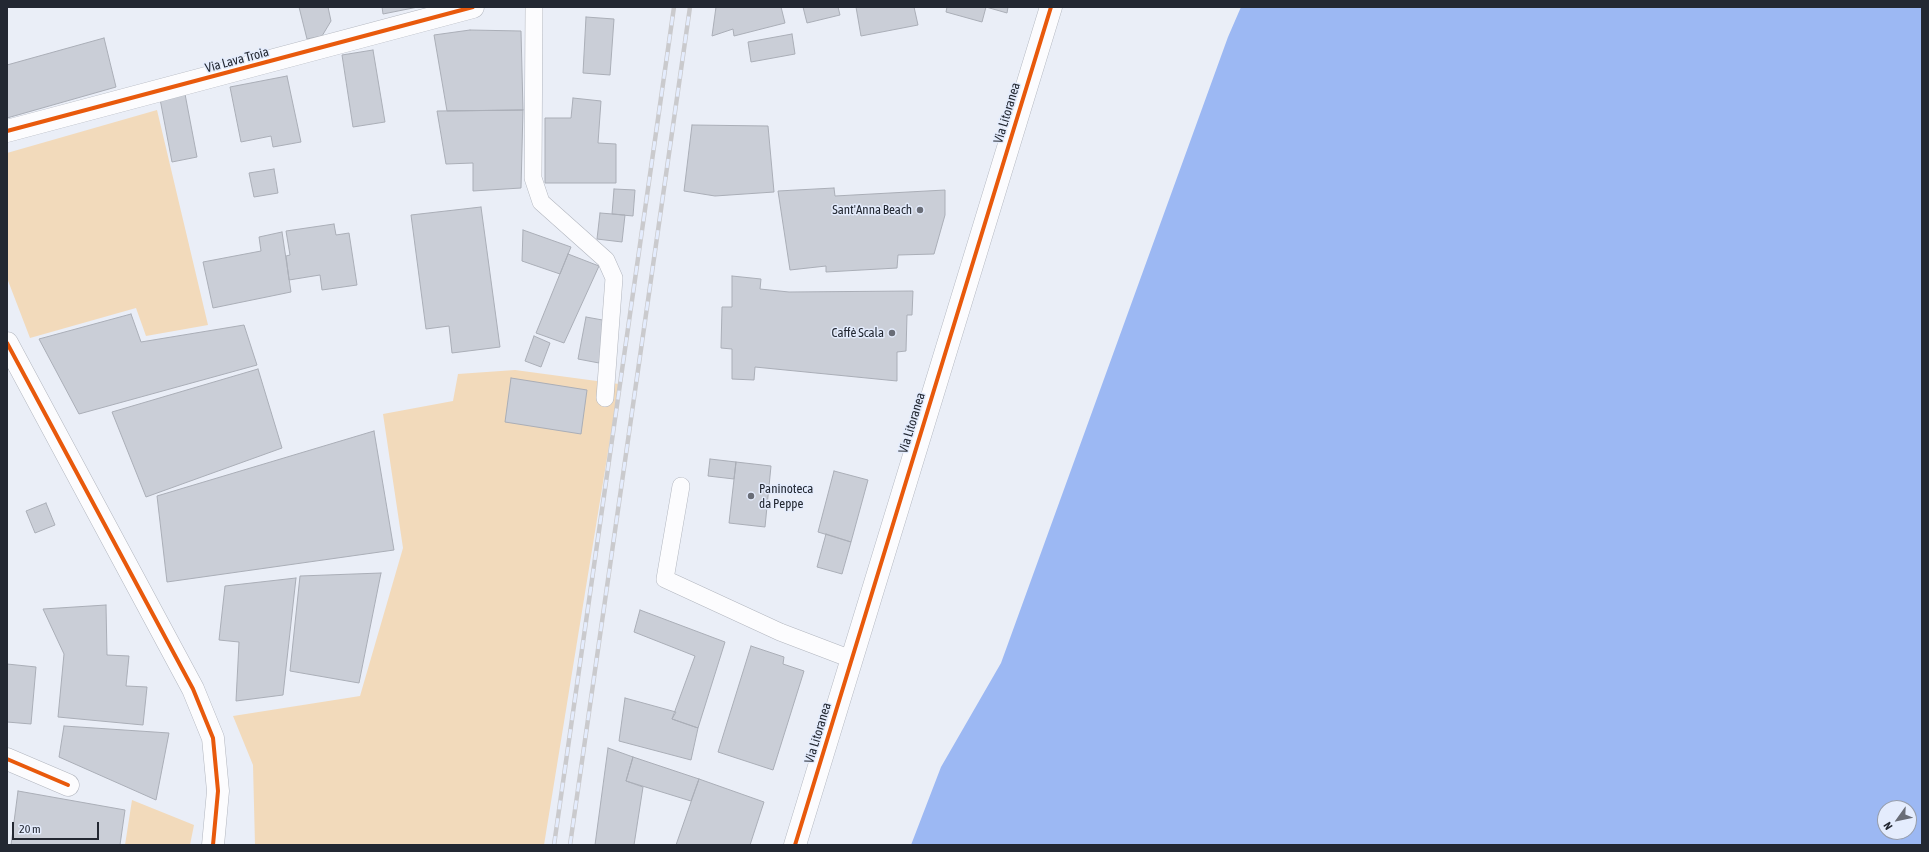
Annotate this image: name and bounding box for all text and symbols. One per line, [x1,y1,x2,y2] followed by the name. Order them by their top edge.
[203,44,271,76] street label: Via Lava Troia
[990,81,1024,145] street label: Via Litoranea
[832,202,912,218] place label: Sant'Anna Beach
[915,205,925,215] marker: Sant'Anna Beach
[832,325,884,341] place label: Caffè Scala
[887,328,897,338] marker: Caffè Scala
[895,391,929,455] street label: Via Litoranea
[759,481,813,512] place label: Paninoteca da Peppe
[746,491,756,501] marker: Paninoteca da Peppe
[801,701,835,765] street label: Via Litoranea
[1877,800,1917,840] north arrow
[14,814,101,840] scale bar
[1881,820,1895,832] text: N
[19,822,41,836] text: 20 m

